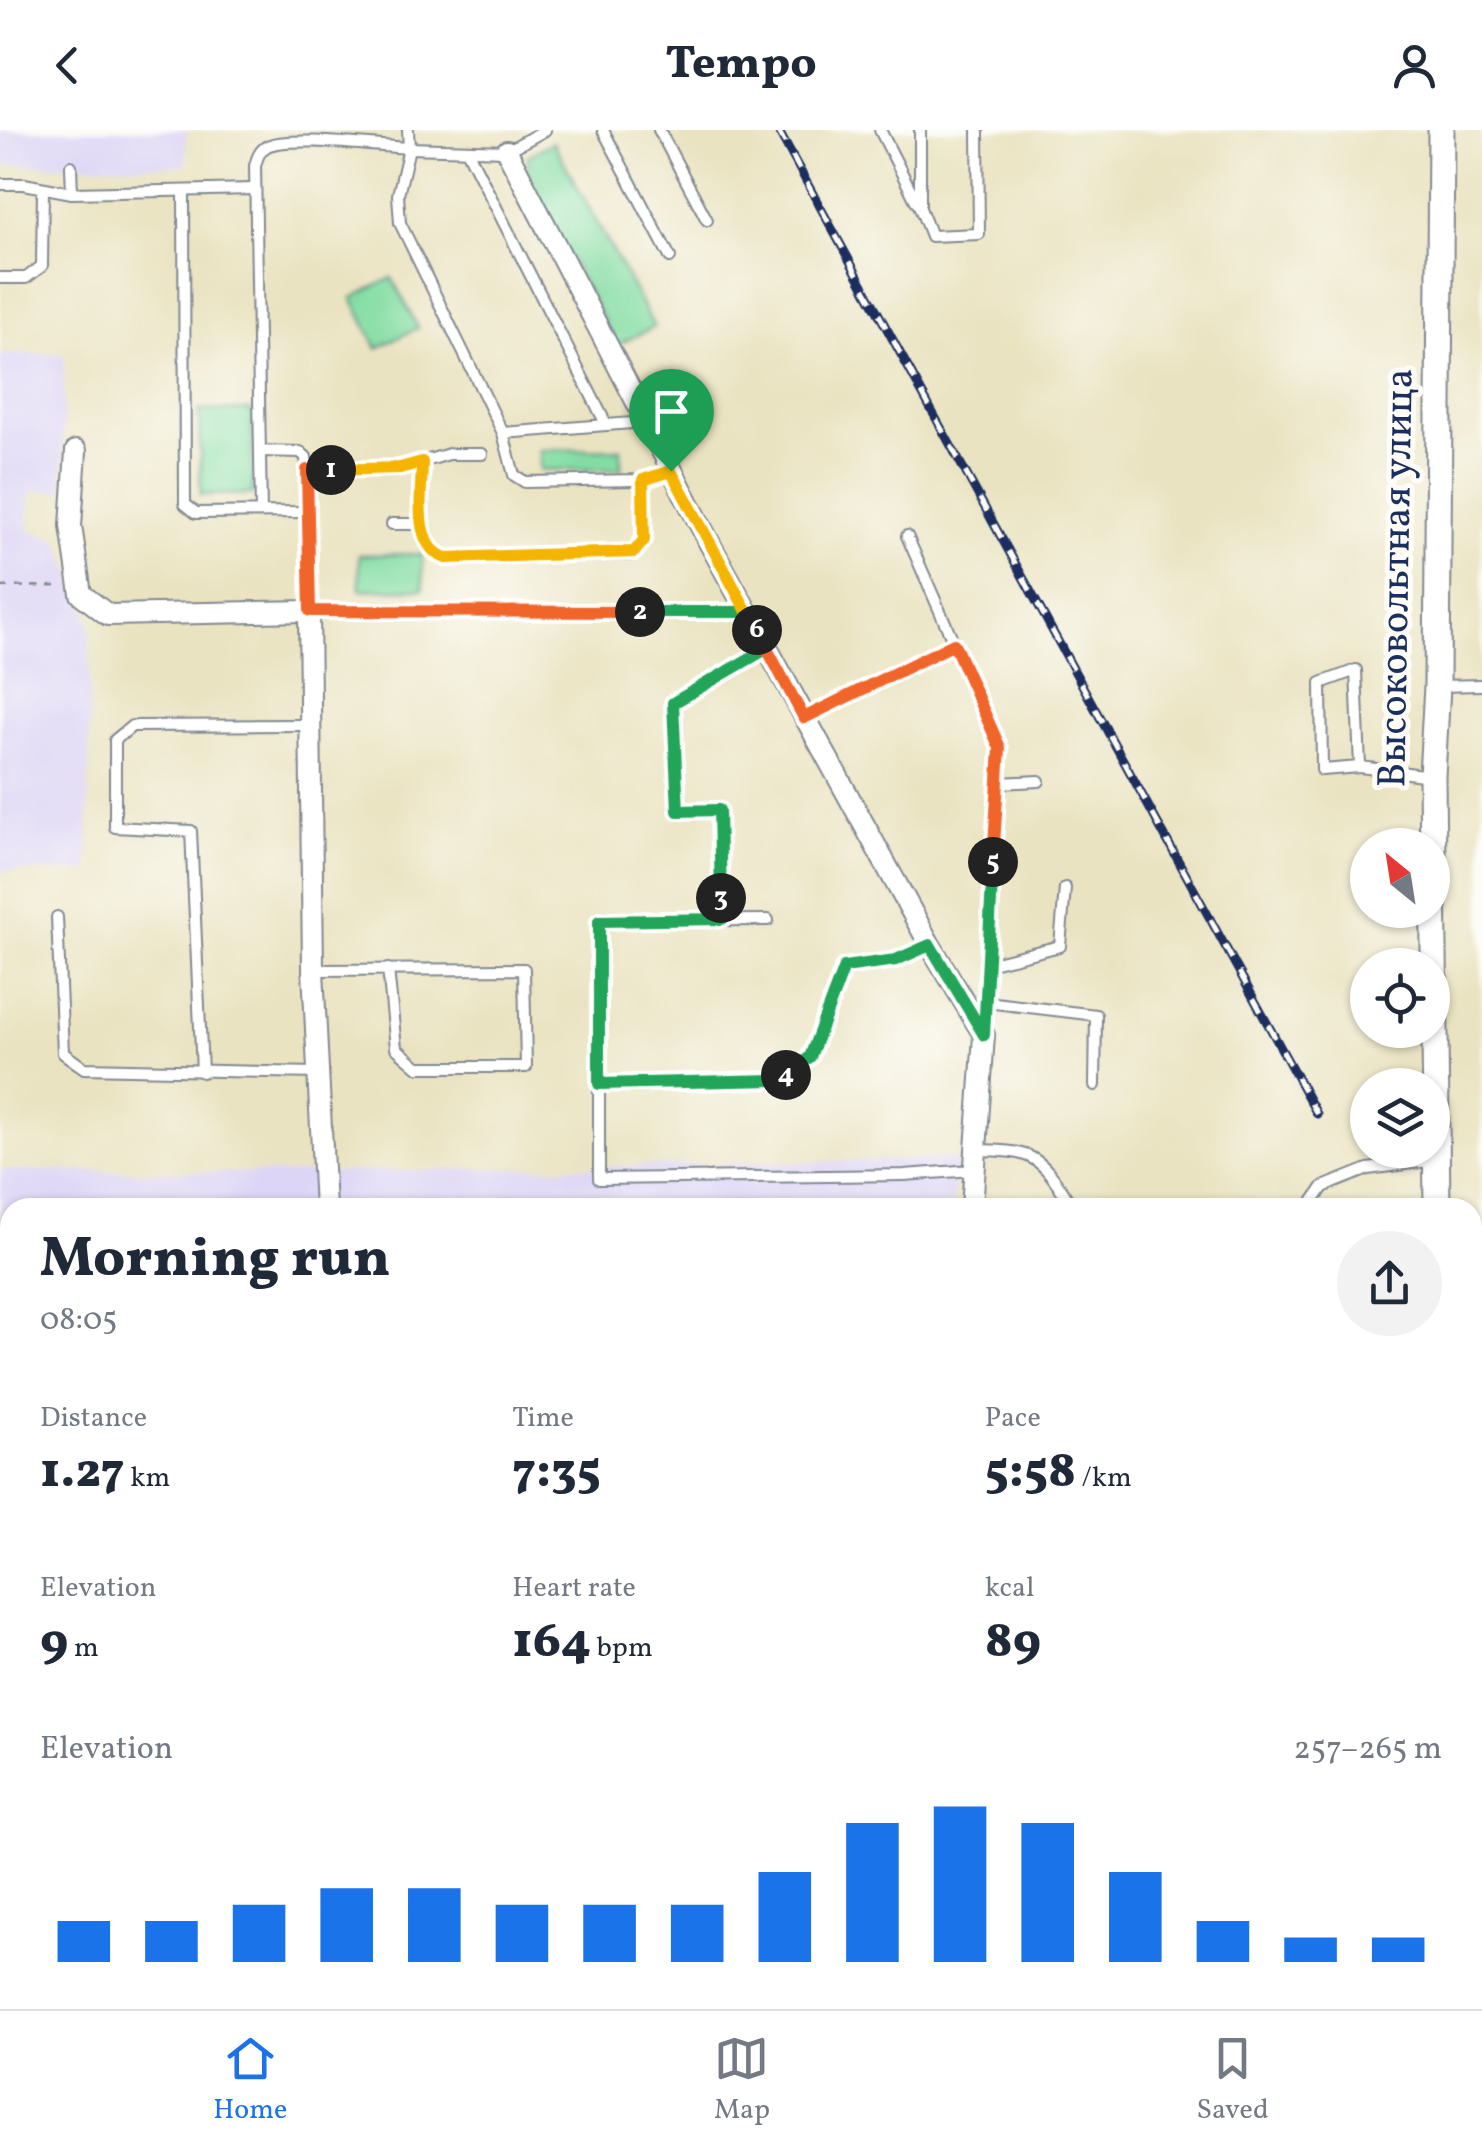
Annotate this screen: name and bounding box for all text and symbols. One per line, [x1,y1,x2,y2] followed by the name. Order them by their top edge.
[665,34,817,97] text: Tempo
[40,38,95,93] icon: back
[1387,38,1442,93] icon: person
[1366,368,1430,788] street label: Высоковольтная улица
[629,369,714,472] pin
[644,384,699,439] icon: arrive
[306,445,356,495] pin: 1
[325,450,337,489] text: 1
[615,587,665,637] pin: 2
[633,592,647,631] text: 2
[732,605,782,655] pin: 6
[749,610,765,649] text: 6
[1350,828,1450,928] north arrow
[1350,828,1450,1168] map controls
[968,837,1018,887] pin: 5
[986,842,1000,881] text: 5
[696,873,746,923] pin: 3
[714,878,728,917] text: 3
[1350,948,1450,1048] button: locate
[761,1050,811,1100] pin: 4
[778,1055,794,1094] text: 4
[1350,1068,1450,1168] button: layers
[40,1223,390,1299] text: Morning run
[1337,1231,1442,1336] button: share
[40,1299,117,1343] text: 08:05
[40,1399,147,1438] text: Distance
[512,1399,574,1438] text: Time
[985,1399,1041,1438] text: Pace
[40,1438,125,1508] text: 1.27
[512,1438,601,1508] text: 7:35
[985,1438,1076,1508] text: 5:58
[125,1459,170,1498] text: km
[1076,1459,1132,1498] text: /km
[40,1569,156,1608] text: Elevation
[512,1569,636,1608] text: Heart rate
[985,1569,1034,1608] text: kcal
[40,1608,68,1678] text: 9
[512,1608,591,1678] text: 164
[985,1608,1041,1678] text: 89
[68,1629,99,1668] text: m
[591,1629,653,1668] text: bpm
[40,1728,173,1772] text: Elevation
[1294,1728,1442,1772] text: 257–265 m
[213,2031,287,2130] tab: Home
[714,2031,770,2130] tab: Map
[1197,2031,1269,2130] tab: Saved

